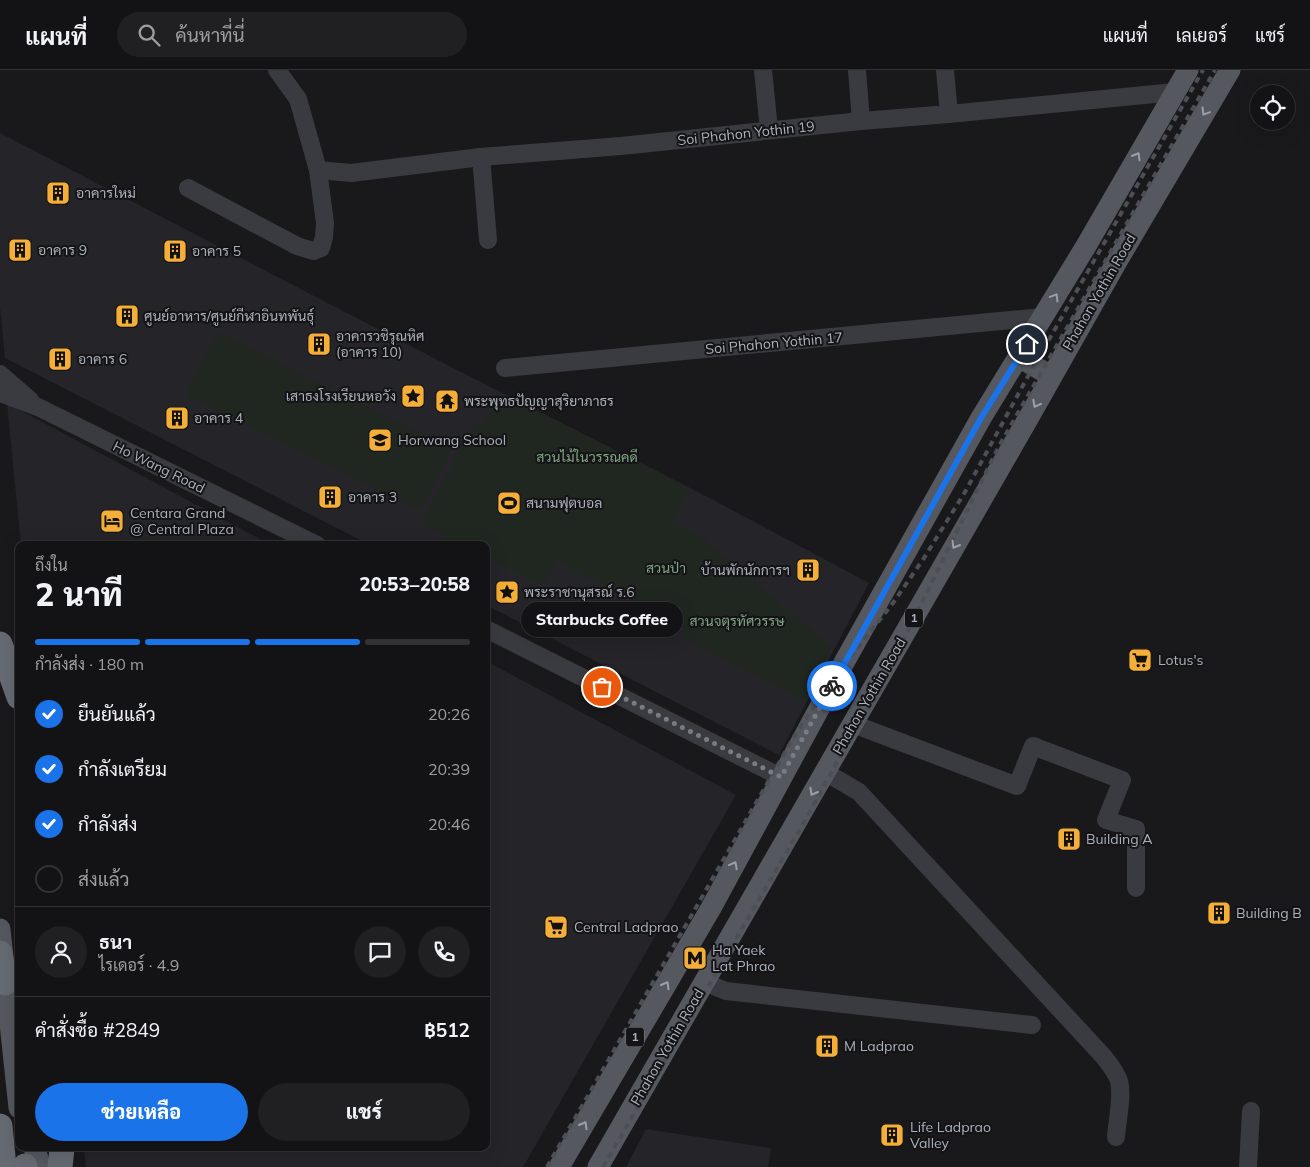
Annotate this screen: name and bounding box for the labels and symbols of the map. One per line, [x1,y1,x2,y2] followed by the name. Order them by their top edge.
[1202,107,1212,116] one-way arrow
[676,117,816,149] street label: Soi Phahon Yothin 19
[1131,153,1141,162] one-way arrow
[45,180,71,206] building icon: อาคารใหม่
[76,184,136,202] place label: อาคารใหม่
[1058,230,1140,354] street label: Phahon Yothin Road
[7,237,33,263] building icon: อาคาร 9
[162,238,188,264] building icon: อาคาร 5
[38,241,87,259] place label: อาคาร 9
[192,242,241,260] place label: อาคาร 5
[1049,293,1059,302] one-way arrow
[114,303,140,329] building icon: ศูนย์อาหาร/ศูนย์กีฬาอินทพันธุ์
[144,307,314,326] place label: ศูนย์อาหาร/ศูนย์กีฬาอินทพันธุ์
[1006,323,1048,365] pin
[336,327,424,361] place label: อาคารวชิรุณหิศ (อาคาร 10)
[705,328,843,358] street label: Soi Phahon Yothin 17
[306,331,332,357] building icon: อาคารวชิรุณหิศ (อาคาร 10)
[47,346,73,372] building icon: อาคาร 6
[78,350,127,368] place label: อาคาร 6
[400,383,426,409] place icon: เสาธงโรงเรียนหอวัง
[286,387,396,405] place label: เสาธงโรงเรียนหอวัง
[434,388,460,414] temple icon: พระพุทธปัญญาสุริยาภาธร
[464,392,614,411] place label: พระพุทธปัญญาสุริยาภาธร
[1032,399,1042,408] one-way arrow
[164,405,190,431] building icon: อาคาร 4
[194,409,244,427] place label: อาคาร 4
[367,427,393,453] school or university icon: Horwang School
[398,431,506,449] place label: Horwang School
[110,437,208,497] street label: Ho Wang Road
[536,448,638,466] park label: สวนไม้ในวรรณคดี
[317,484,343,510] building icon: อาคาร 3
[348,488,397,506] place label: อาคาร 3
[496,490,522,516] sports icon: สนามฟุตบอล
[526,494,602,513] place label: สนามฟุตบอล
[130,504,234,538] place label: Centara Grand @ Central Plaza
[99,508,125,534] hotel icon: Centara Grand @ Central Plaza
[952,540,962,549] one-way arrow
[795,557,821,583] building icon: บ้านพักนักการฯ
[646,559,686,577] park label: สวนป่า
[701,561,790,579] place label: บ้านพักนักการฯ
[494,579,520,605] place icon: พระราชานุสรณ์ ร.6
[524,583,635,602] place label: พระราชานุสรณ์ ร.6
[521,602,683,637] callout: Starbucks Coffee
[905,608,923,628] road number: 1
[689,612,785,631] park label: สวนจตุรทัศวรรษ
[828,634,910,758] street label: Phahon Yothin Road
[1127,647,1153,673] supermarket icon: Lotus's
[1158,651,1203,669] place label: Lotus's
[807,661,857,711] courier
[581,666,623,708] pin
[810,787,820,796] one-way arrow
[1056,826,1082,852] building icon: Building A
[1086,830,1153,848] place label: Building A
[728,861,738,870] one-way arrow
[1206,900,1232,926] building icon: Building B
[1236,904,1302,922] place label: Building B
[543,914,569,940] supermarket icon: Central Ladprao
[574,918,678,936] place label: Central Ladprao
[712,941,775,975] place label: Ha Yaek Lat Phrao
[682,945,708,971] metro station icon: Ha Yaek Lat Phrao
[660,981,670,990] one-way arrow
[626,985,708,1109] street label: Phahon Yothin Road
[626,1028,644,1046] road number: 1
[814,1033,840,1059] building icon: M Ladprao
[844,1037,914,1055] place label: M Ladprao
[910,1118,991,1152] place label: Life Ladprao Valley
[577,1121,587,1130] one-way arrow
[879,1122,905,1148] building icon: Life Ladprao Valley

